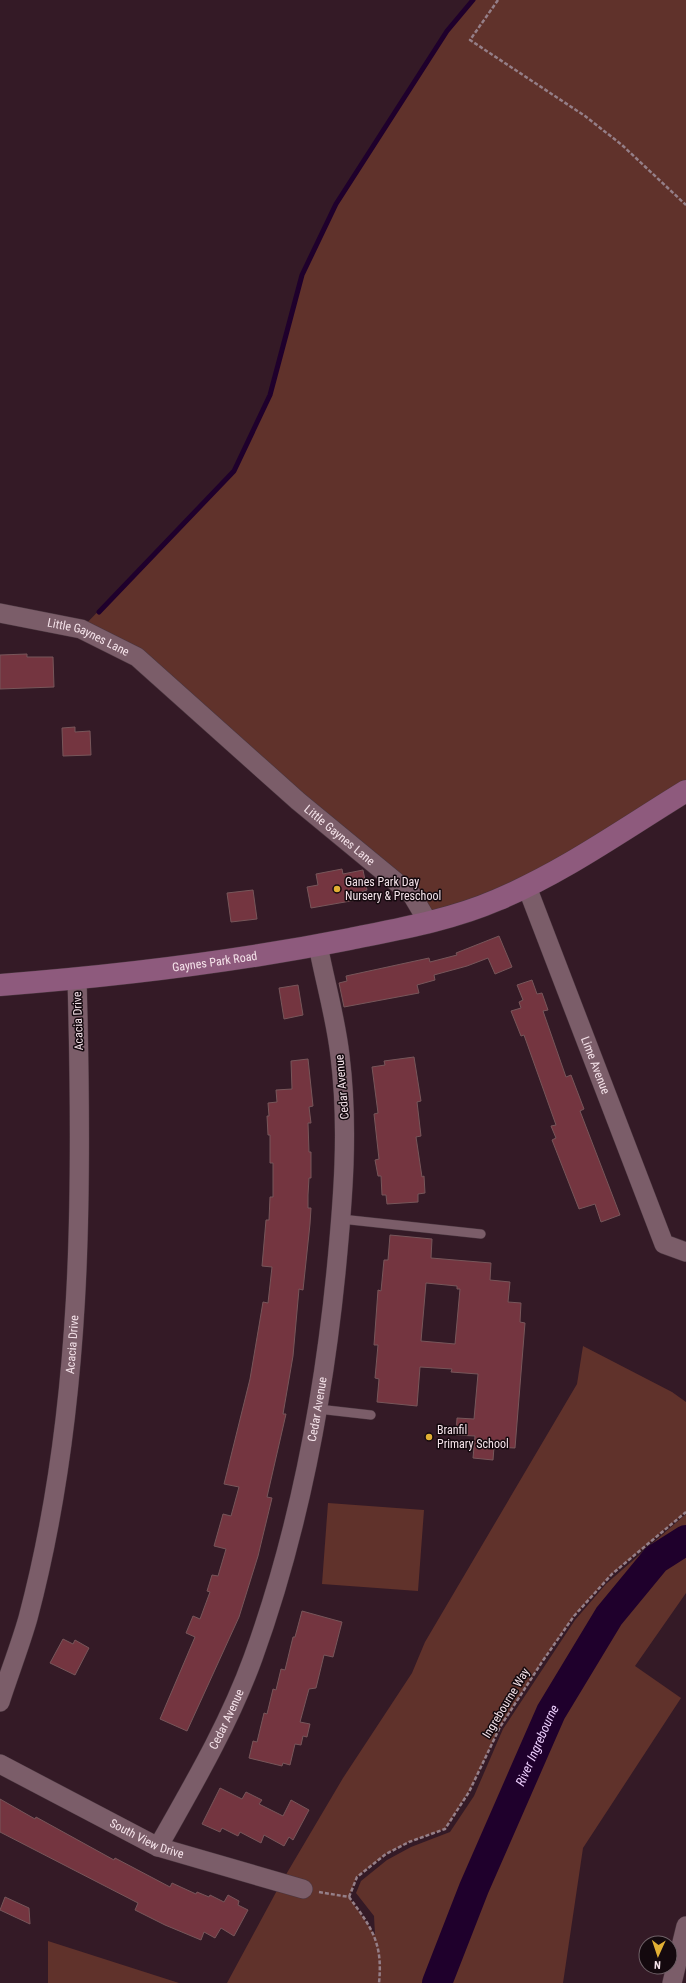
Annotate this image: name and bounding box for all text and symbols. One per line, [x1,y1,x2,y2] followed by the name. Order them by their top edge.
[46,616,132,659] street label: Little Gaynes Lane
[301,802,378,869] street label: Little Gaynes Lane
[345,875,441,903] place label: Ganes Park Day Nursery & Preschool
[332,884,342,894] marker: Ganes Park Day Nursery & Preschool
[171,949,258,975] street label: Gaynes Park Road
[70,991,86,1051] street label: Acacia Drive
[578,1035,613,1096] street label: Lime Avenue
[332,1054,352,1120] street label: Cedar Avenue
[63,1314,82,1375] street label: Acacia Drive
[305,1376,330,1443] street label: Cedar Avenue
[437,1423,509,1451] place label: Branfil Primary School
[424,1432,434,1442] marker: Branfil Primary School
[480,1665,532,1741] street label: Ingrebourne Way
[206,1687,247,1752] street label: Cedar Avenue
[512,1702,561,1788] water label: River Ingrebourne
[107,1816,186,1861] street label: South View Drive
[638,1935,678,1975] north arrow
[654,1958,661,1971] text: N

